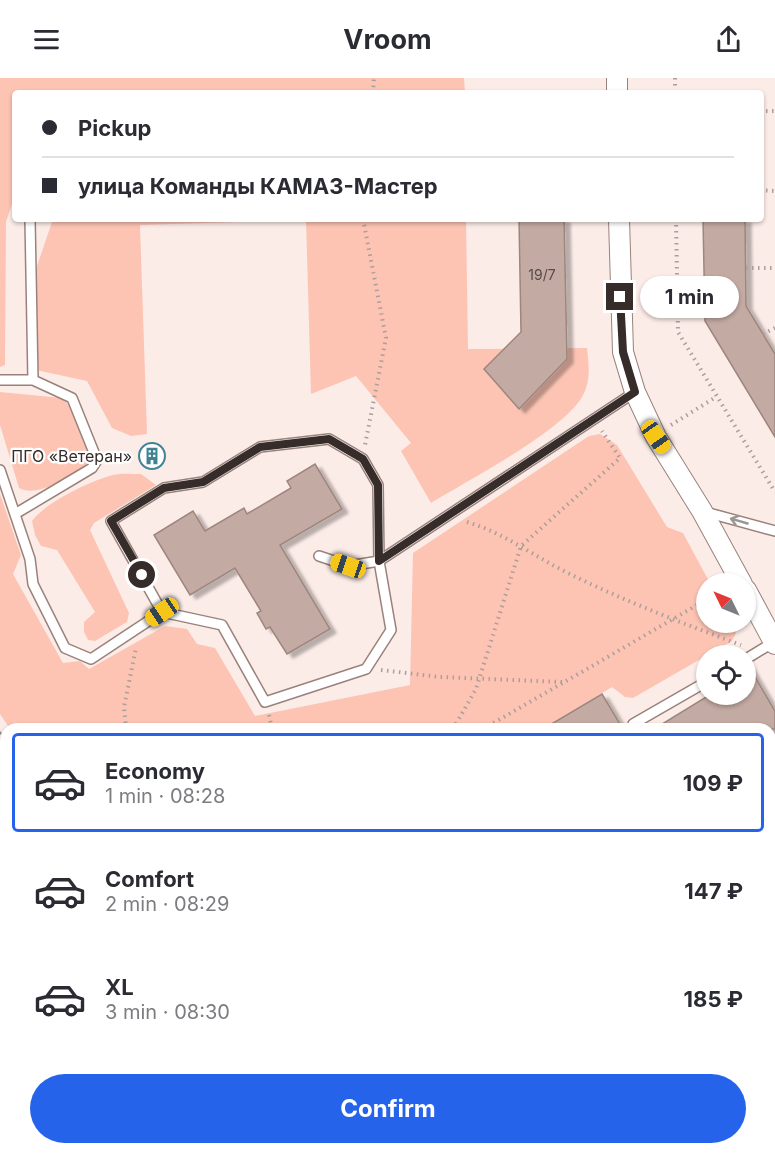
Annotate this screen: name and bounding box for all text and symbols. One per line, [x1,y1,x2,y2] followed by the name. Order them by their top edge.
[30,23,63,56] icon: menu
[343,23,432,56] text: Vroom
[712,23,745,56] icon: share
[78,115,152,141] text: Pickup
[78,173,438,199] text: улица Команды КАМАЗ-Мастер
[528,266,556,283] house number: 19/7
[641,276,740,318] callout: 1 min
[606,283,633,310] route end
[665,285,714,309] text: 1 min
[638,417,674,457] car
[137,441,167,471] building icon: ПГО «Ветеран»
[11,446,132,466] place label: ПГО «Ветеран»
[730,515,749,526] one-way arrow
[328,552,368,580] car
[128,561,155,588] route start
[696,573,756,633] north arrow
[696,573,756,705] map controls
[142,594,182,630] car
[696,645,756,705] button: locate
[33,756,87,810] icon: car
[105,758,205,784] text: Economy
[683,770,743,796] text: 109 ₽
[105,784,225,808] text: 1 min · 08:28
[33,864,87,918] icon: car
[105,866,194,892] text: Comfort
[684,878,743,904] text: 147 ₽
[105,892,229,916] text: 2 min · 08:29
[33,972,87,1026] icon: car
[105,974,134,1000] text: XL
[684,986,743,1012] text: 185 ₽
[105,1000,230,1024] text: 3 min · 08:30
[30,1074,746,1143] button: Confirm

